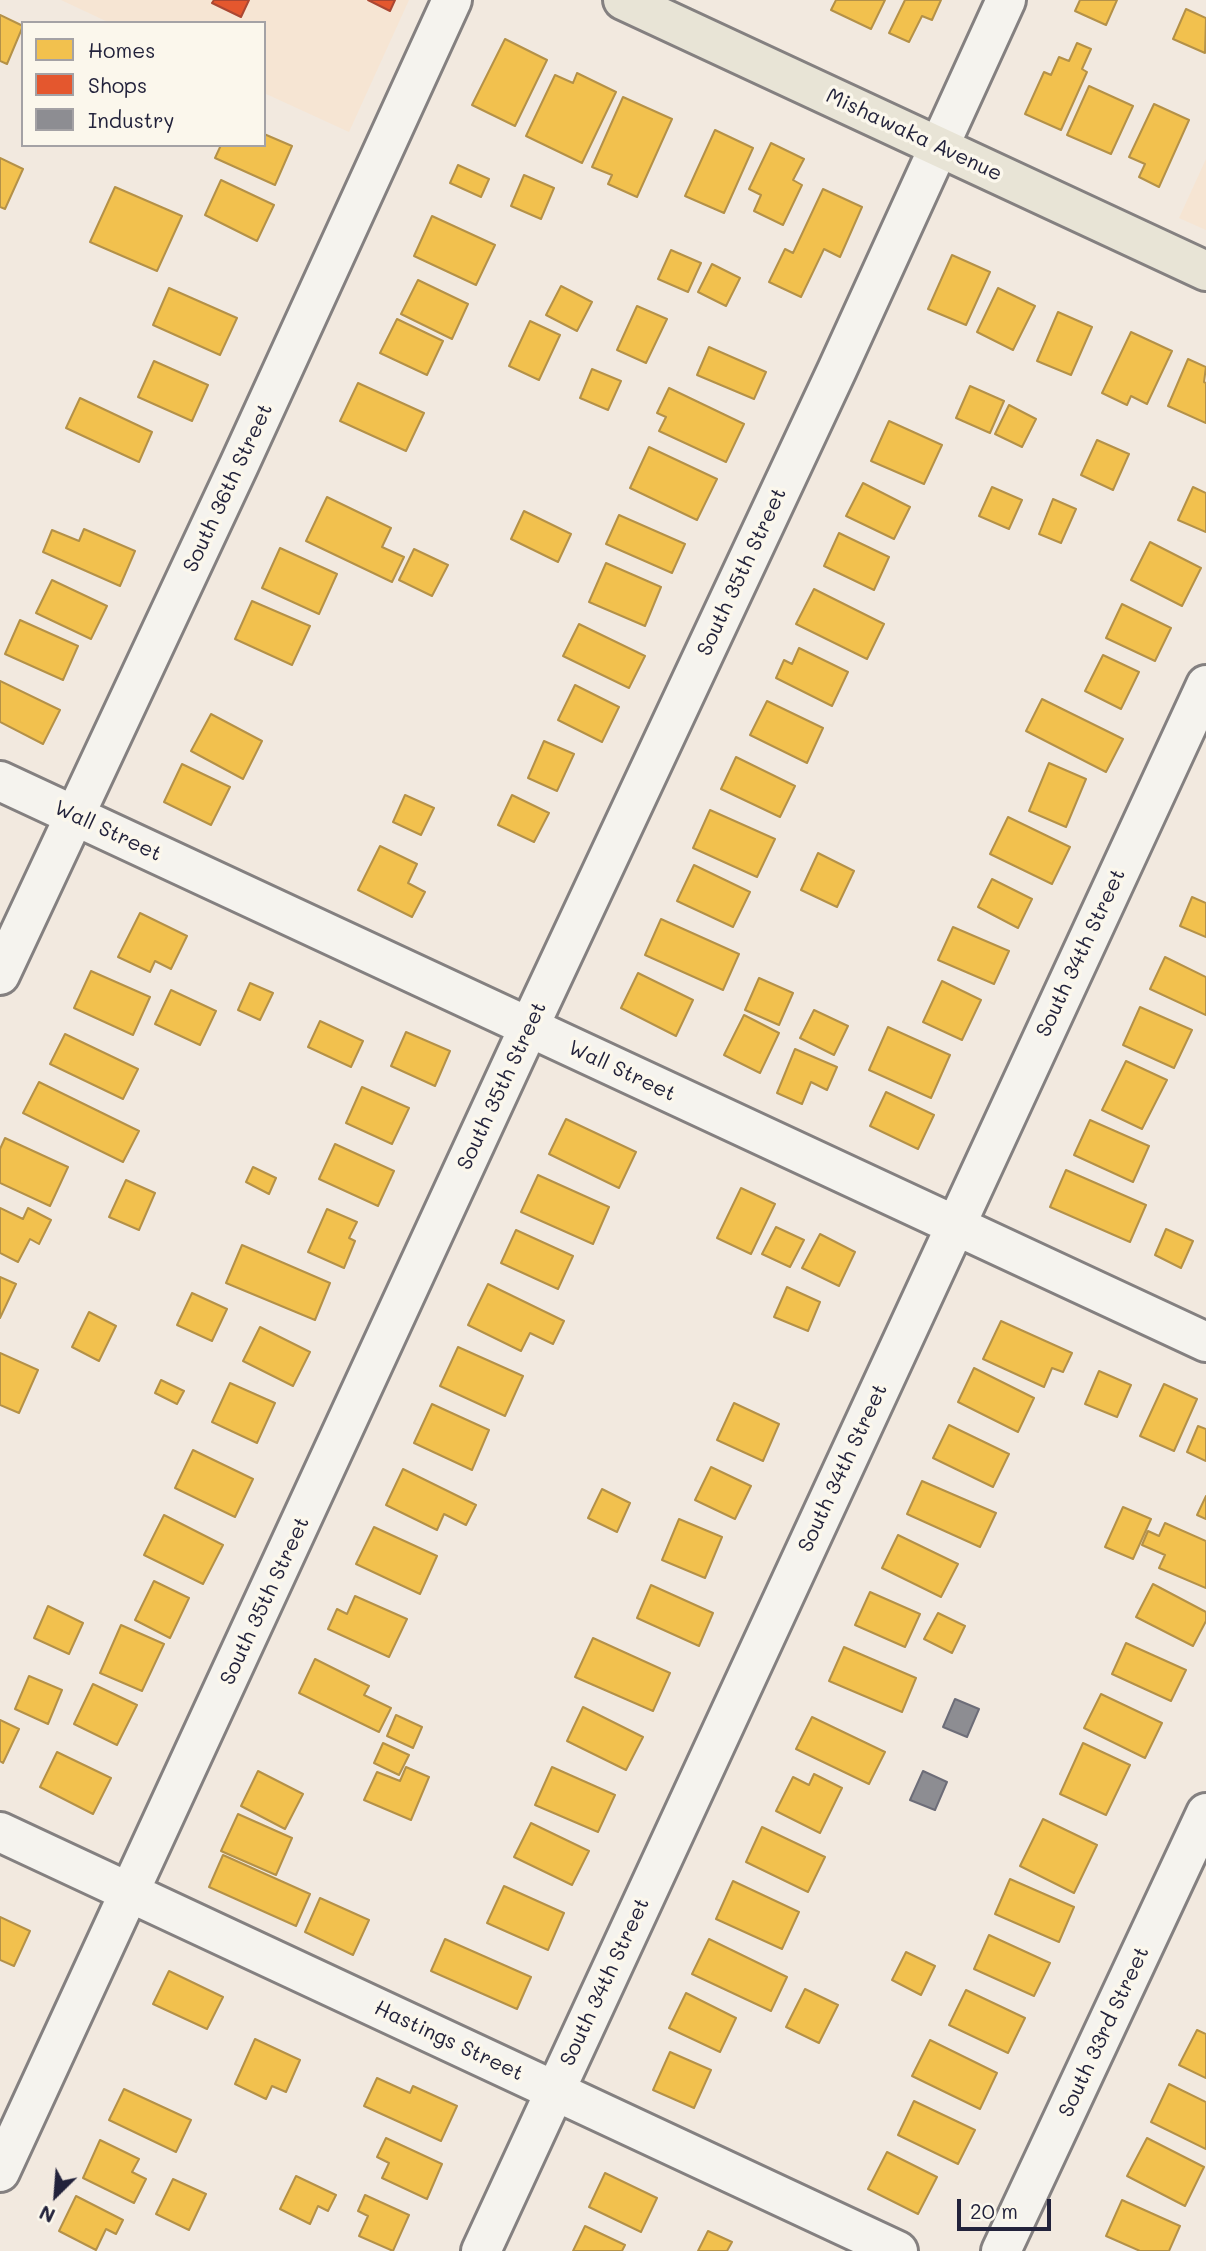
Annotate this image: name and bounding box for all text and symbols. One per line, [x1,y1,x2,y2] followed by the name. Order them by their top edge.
[21,21,266,147] legend
[88,36,155,63] text: Homes
[88,71,147,98] text: Shops
[822,83,1006,187] street label: Mishawaka Avenue
[88,106,175,133] text: Industry
[178,400,278,576] street label: South 36th Street
[692,484,792,660] street label: South 35th Street
[50,795,166,867] street label: Wall Street
[1031,865,1131,1041] street label: South 34th Street
[452,998,552,1174] street label: South 35th Street
[564,1035,680,1107] street label: Wall Street
[793,1380,893,1556] street label: South 34th Street
[215,1513,315,1689] street label: South 35th Street
[555,1894,655,2070] street label: South 34th Street
[1053,1943,1155,2121] street label: South 33rd Street
[370,1995,528,2087] street label: Hastings Street
[21,2160,91,2230] north arrow
[961,2184,1056,2228] scale bar
[970,2197,1018,2224] text: 20 m
[35,2200,59,2229] text: N

